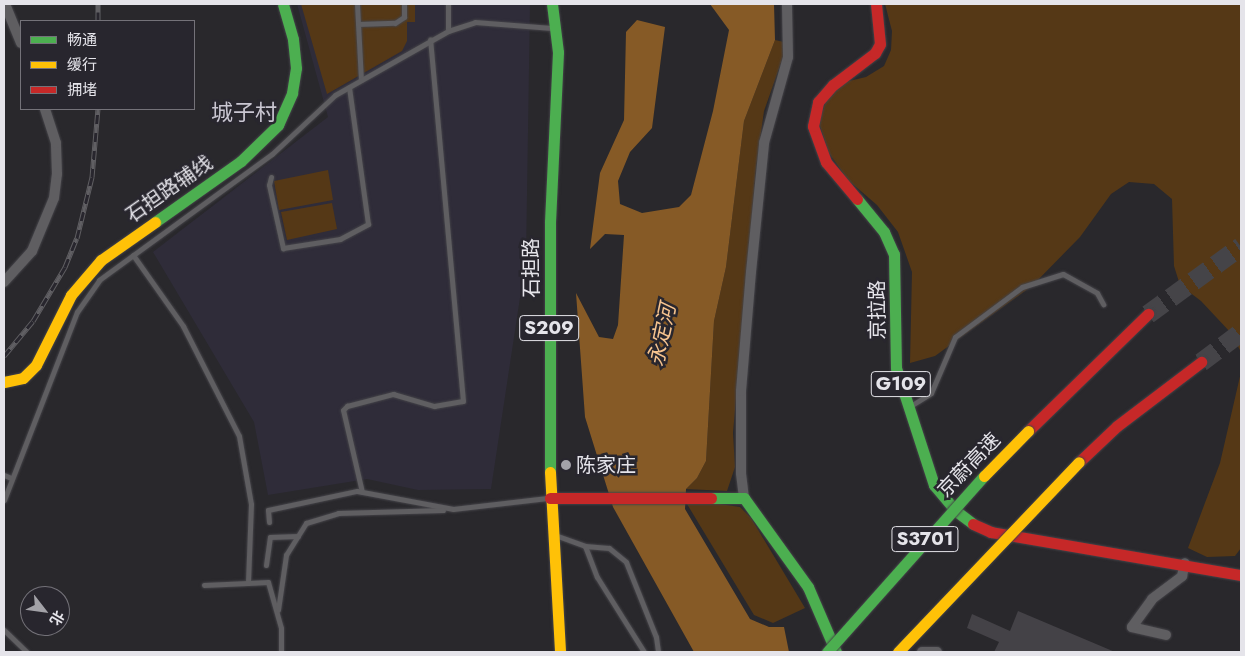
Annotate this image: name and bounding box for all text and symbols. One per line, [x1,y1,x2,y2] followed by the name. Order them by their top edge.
[20,20,195,110] legend
[67,29,97,51] text: 畅通
[67,54,97,76] text: 缓行
[67,79,97,101] text: 拥堵
[211,100,277,126] district label: 城子村
[121,150,217,228] street label: 石担路辅线
[519,238,543,298] street label: 石担路
[865,280,889,340] street label: 京拉路
[643,302,681,368] water label: 永定河
[519,312,579,344] road number: S209
[870,368,932,400] road number: G109
[933,428,1005,502] street label: 京蔚高速
[576,453,636,477] place label: 陈家庄
[560,459,572,471] marker: 陈家庄
[891,522,959,556] road number: S3701
[20,586,70,636] north arrow
[45,607,69,629] text: 北

